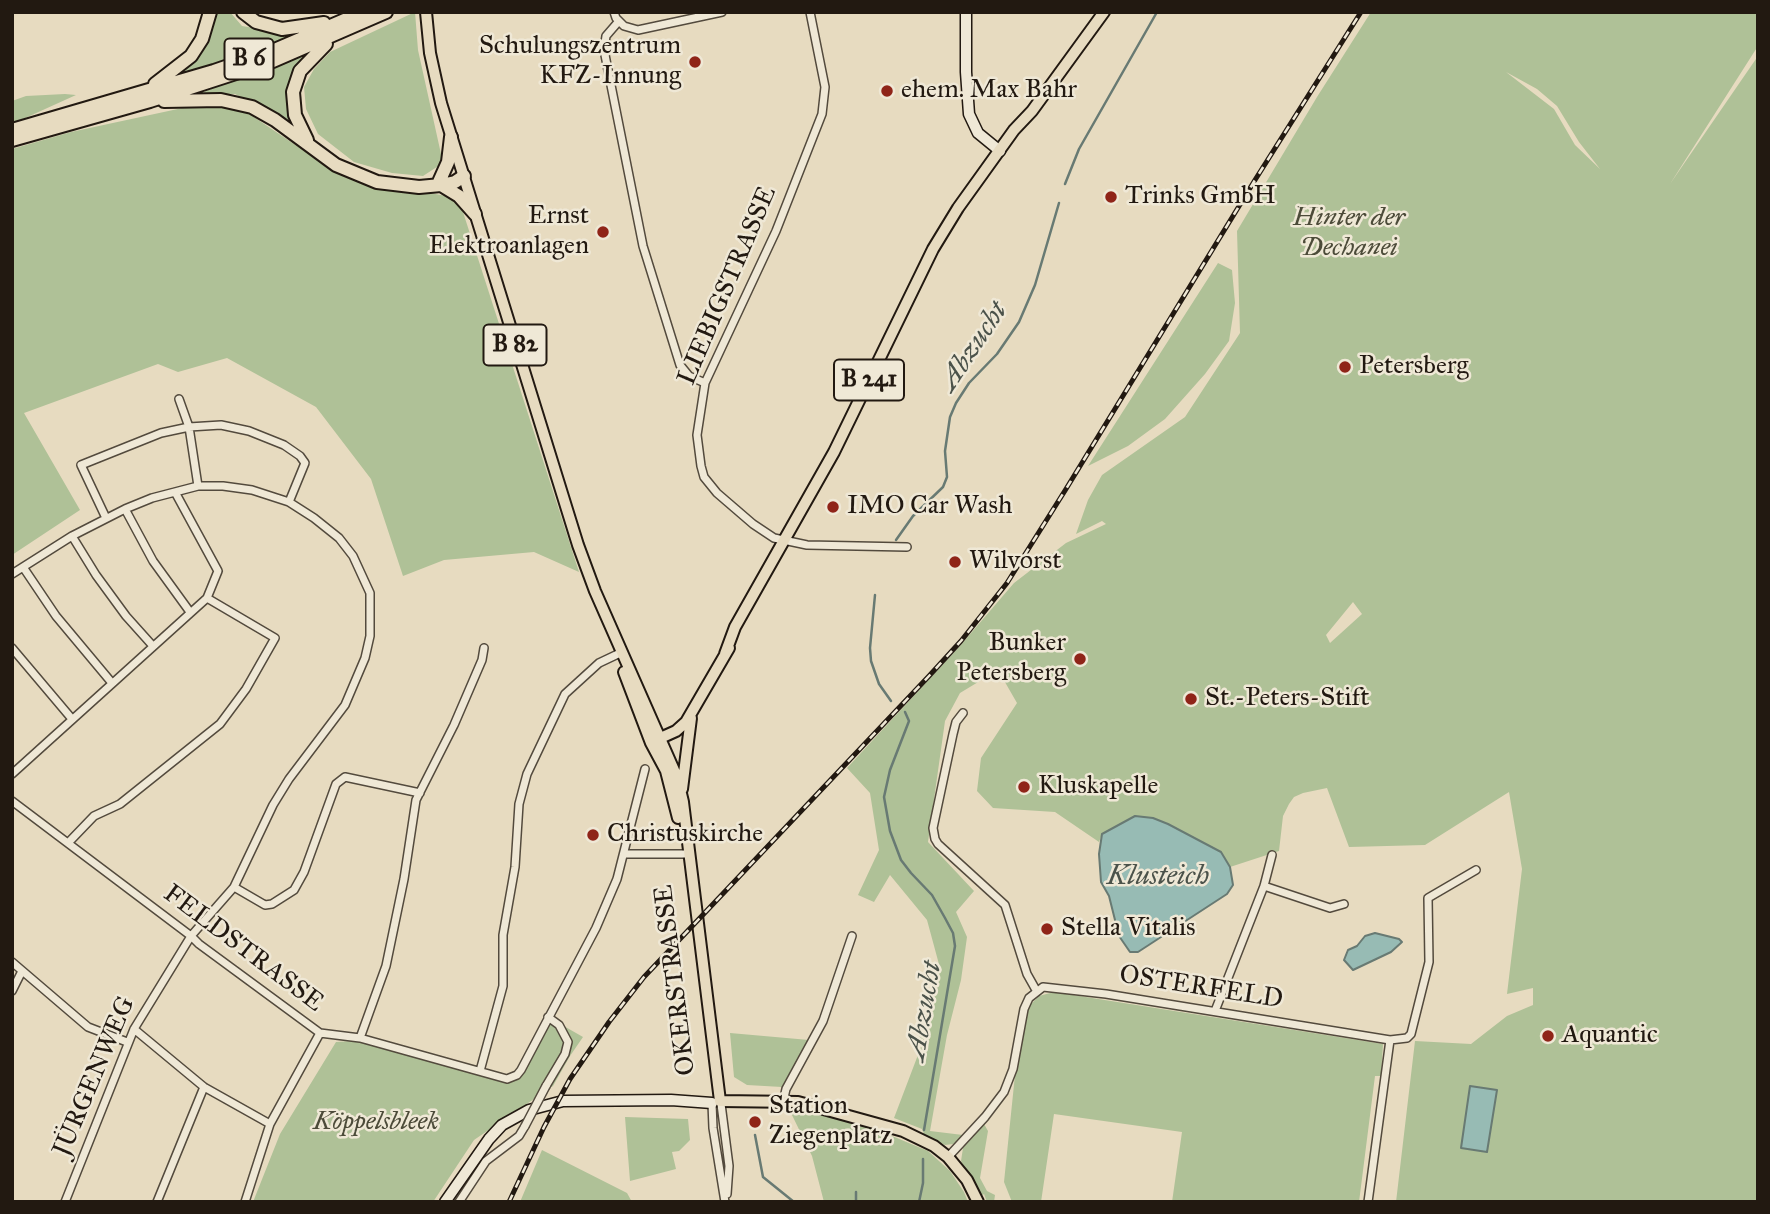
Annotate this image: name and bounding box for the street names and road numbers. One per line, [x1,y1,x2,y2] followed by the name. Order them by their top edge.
[224,38,274,80] road number: B 6
[672,182,784,390] street label: LIEBIGSTRASSE
[484,324,546,366] road number: B 82
[834,360,904,400] road number: B 241
[157,879,329,1019] street label: FELDSTRASSE
[649,883,703,1077] street label: OKERSTRASSE
[1117,960,1285,1016] street label: OSTERFELD
[47,992,143,1162] street label: JÜRGENWEG

